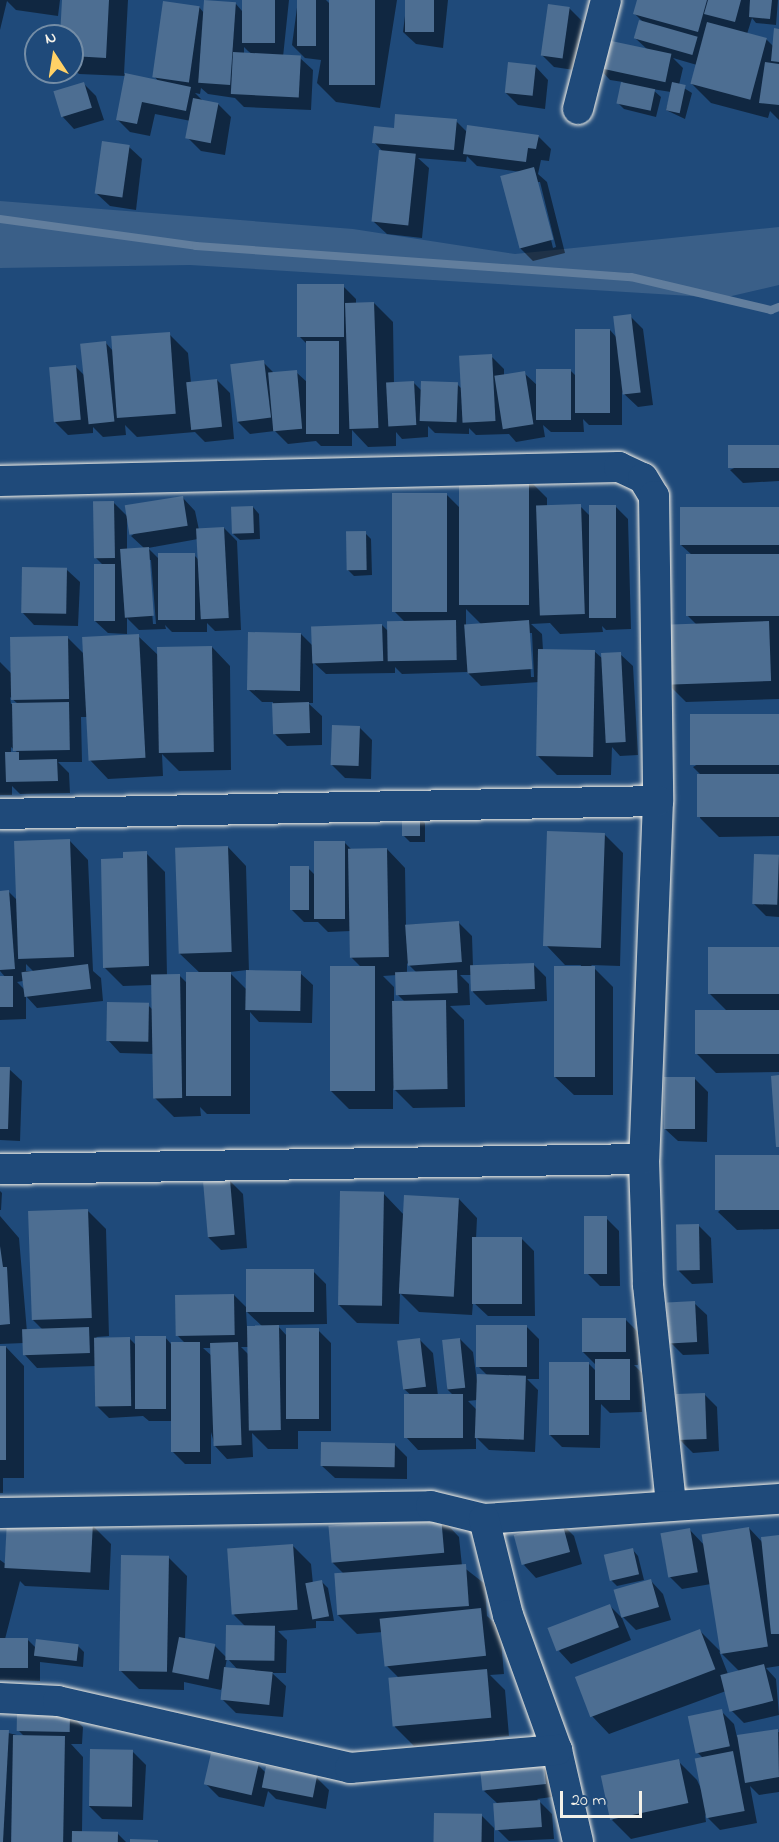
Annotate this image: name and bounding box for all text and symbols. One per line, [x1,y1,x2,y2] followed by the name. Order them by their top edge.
[24,24,84,84] north arrow
[43,25,58,51] text: N
[563,1779,646,1817] scale bar
[571,1788,606,1814] text: 20 m

